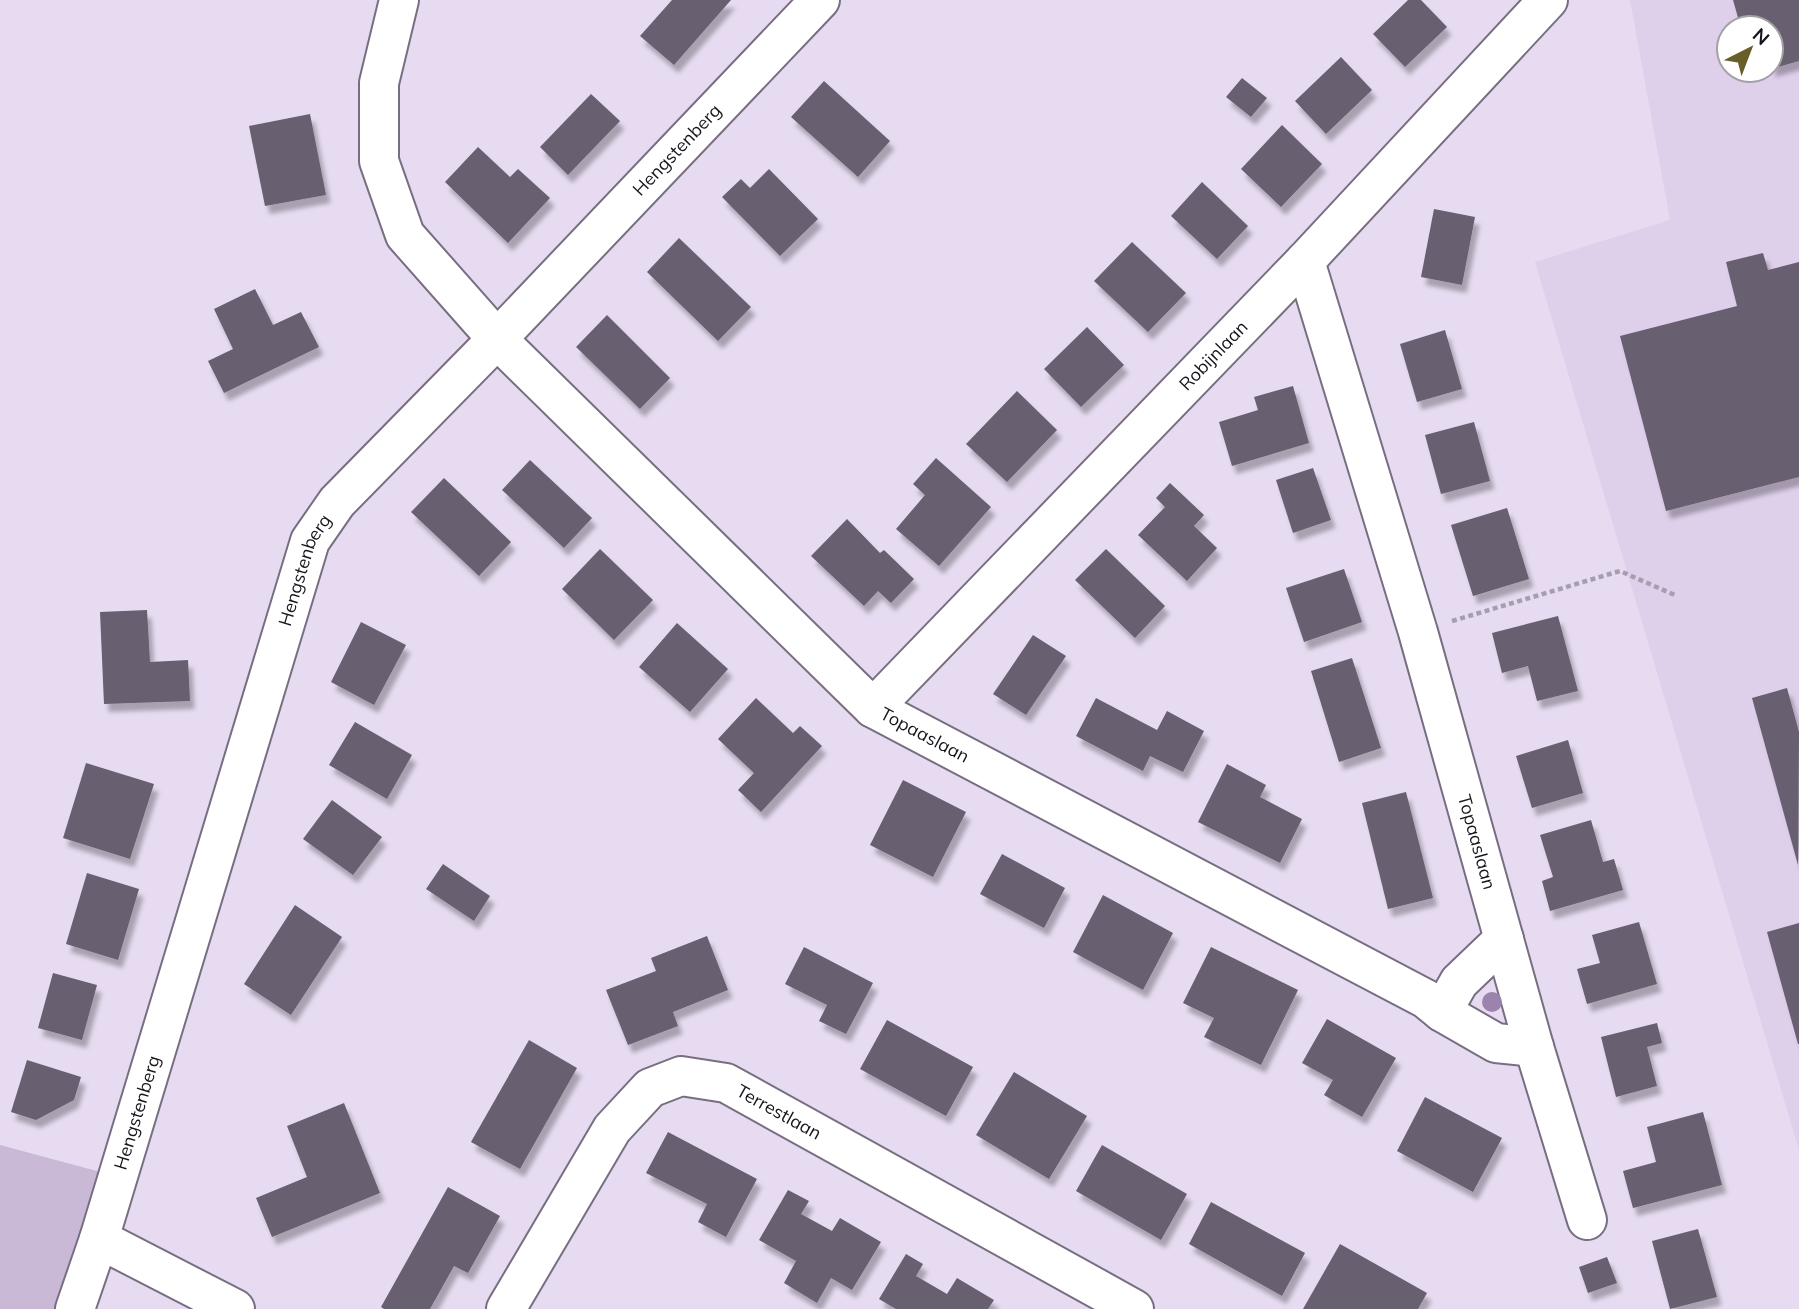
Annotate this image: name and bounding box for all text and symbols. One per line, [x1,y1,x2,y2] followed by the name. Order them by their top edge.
[1715,14,1785,84] north arrow
[1748,23,1775,50] text: N
[628,99,726,200] street label: Hengstenberg
[1174,315,1252,395] street label: Robijnlaan
[273,510,336,629] street label: Hengstenberg
[876,702,974,768] street label: Topaaslaan
[1453,792,1501,892] street label: Topaaslaan
[109,1053,165,1172] street label: Hengstenberg
[733,1079,826,1145] street label: Terrestlaan

